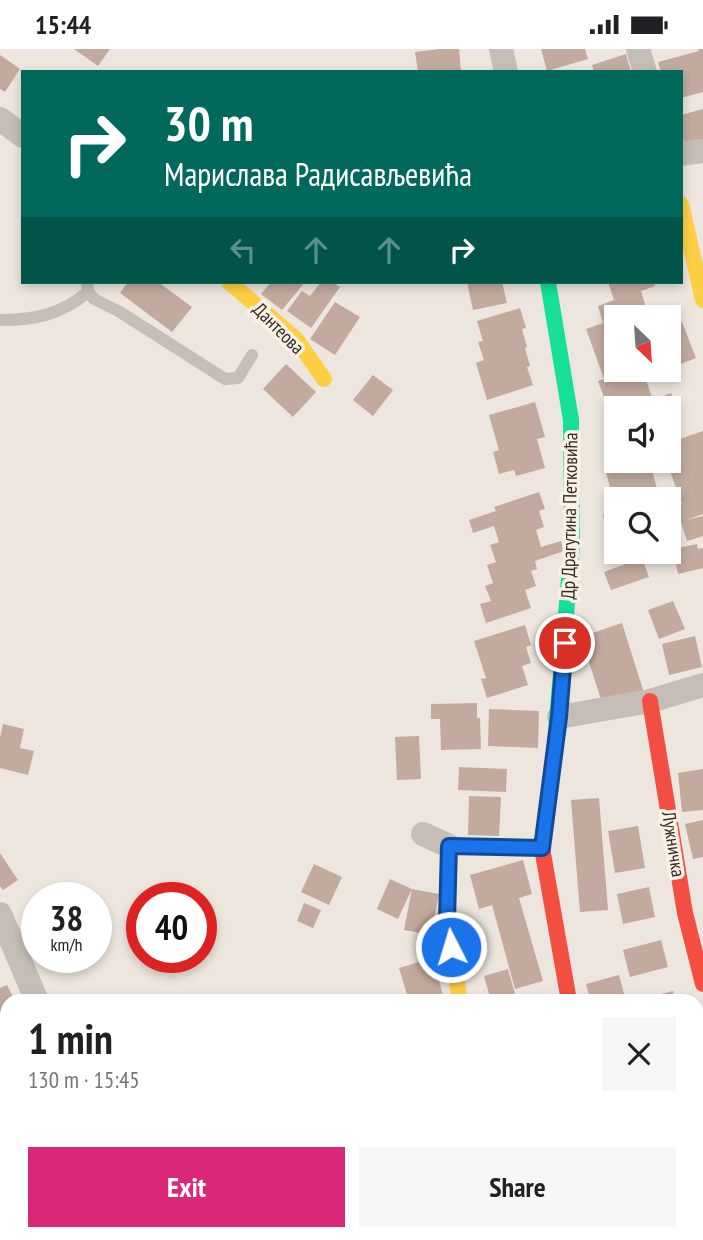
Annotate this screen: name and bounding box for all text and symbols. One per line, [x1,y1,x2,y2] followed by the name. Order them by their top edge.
[35,8,91,41] text: 15:44
[164,91,253,155] text: 30 m
[49,98,140,189] icon: right
[164,153,472,195] text: Марислава Радисављевића
[224,231,262,269] icon: left
[297,231,335,269] icon: ahead
[370,231,408,269] icon: ahead
[443,231,481,269] icon: right
[248,297,310,359] street label: Дантеова
[604,305,681,381] north arrow
[604,305,681,564] map controls
[604,396,681,473] button: sound
[556,432,582,600] street label: Др Драгутина Петковића
[604,487,681,564] button: search
[535,613,595,673] pin
[546,624,584,662] icon: arrive
[657,809,691,878] street label: Лужничка
[126,882,217,973] speed limit sign: 40
[50,895,83,941] text: 38
[414,910,488,984] position arrow
[51,933,82,956] text: km/h
[28,1011,113,1066] text: 1 min
[602,1017,676,1091] button: close
[28,1065,140,1094] text: 130 m · 15:45
[28,1147,345,1227] button: Exit
[359,1147,676,1227] button: Share

